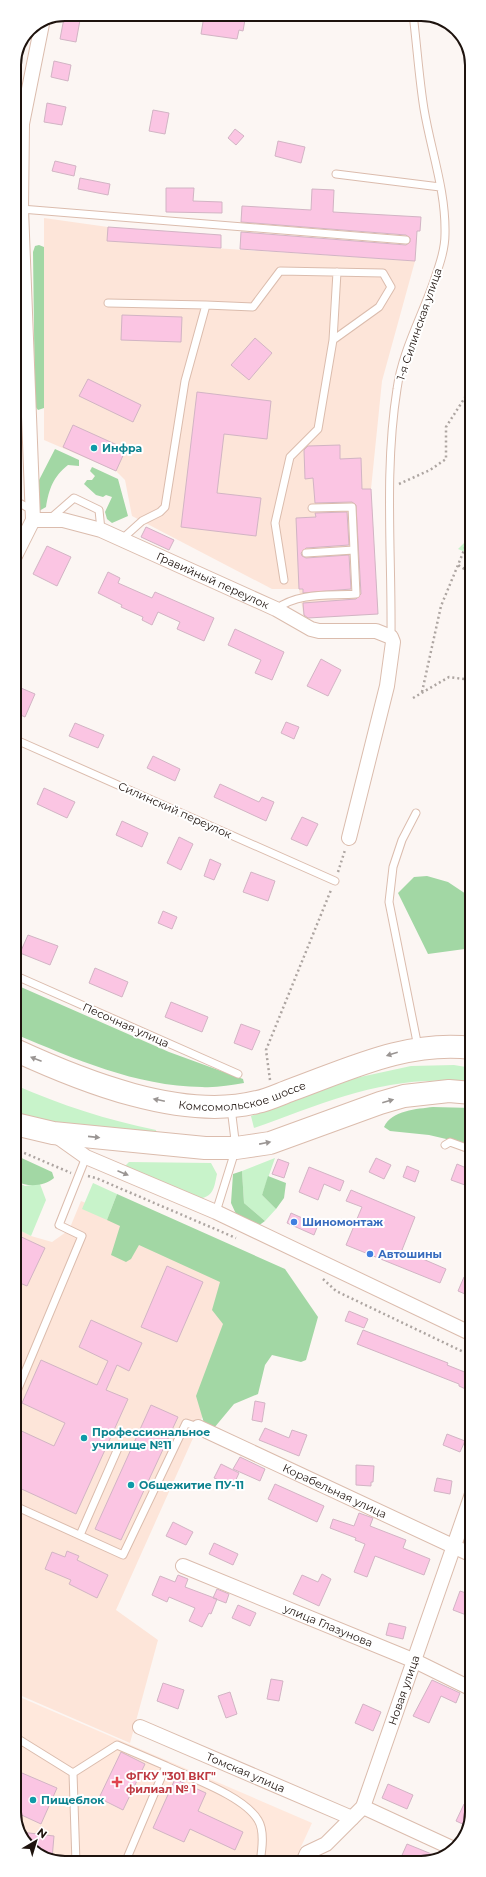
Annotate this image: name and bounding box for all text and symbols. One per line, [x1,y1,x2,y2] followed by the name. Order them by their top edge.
[393,266,445,382] street label: 1-я Силинская улица
[102,441,142,455] place label: Инфра
[89,443,99,453] marker: Инфра
[154,549,272,612] street label: Гравийный переулок
[116,779,234,842] street label: Силинский переулок
[81,1000,171,1050] street label: Песочная улица
[385,1051,397,1057] one-way arrow
[29,1056,41,1062] one-way arrow
[178,1078,308,1114] street label: Комсомольское шоссе
[153,1097,165,1103] one-way arrow
[382,1097,394,1103] one-way arrow
[88,1134,100,1141] one-way arrow
[259,1140,271,1146] one-way arrow
[117,1170,129,1176] one-way arrow
[302,1215,383,1229] place label: Шиномонтаж
[289,1217,299,1227] marker: Шиномонтаж
[378,1247,442,1261] place label: Автошины
[365,1249,375,1259] marker: Автошины
[91,1425,210,1452] place label: Профессиональное училище №11
[79,1433,89,1443] marker: Профессиональное училище №11
[281,1461,389,1521] street label: Корабельная улица
[139,1478,244,1492] place label: Общежитие ПУ-11
[126,1480,136,1490] marker: Общежитие ПУ-11
[281,1601,375,1650] street label: улица Глазунова
[385,1653,422,1727] street label: Новая улица
[204,1749,287,1795] street label: Томская улица
[126,1769,216,1796] place label: ФГКУ "301 ВКГ" филиал № 1
[111,1776,123,1788] marker: ФГКУ "301 ВКГ" филиал № 1
[41,1793,105,1807] place label: Пищеблок
[28,1795,38,1805] marker: Пищеблок
[16,1821,56,1861] north arrow
[34,1825,50,1841] text: N

